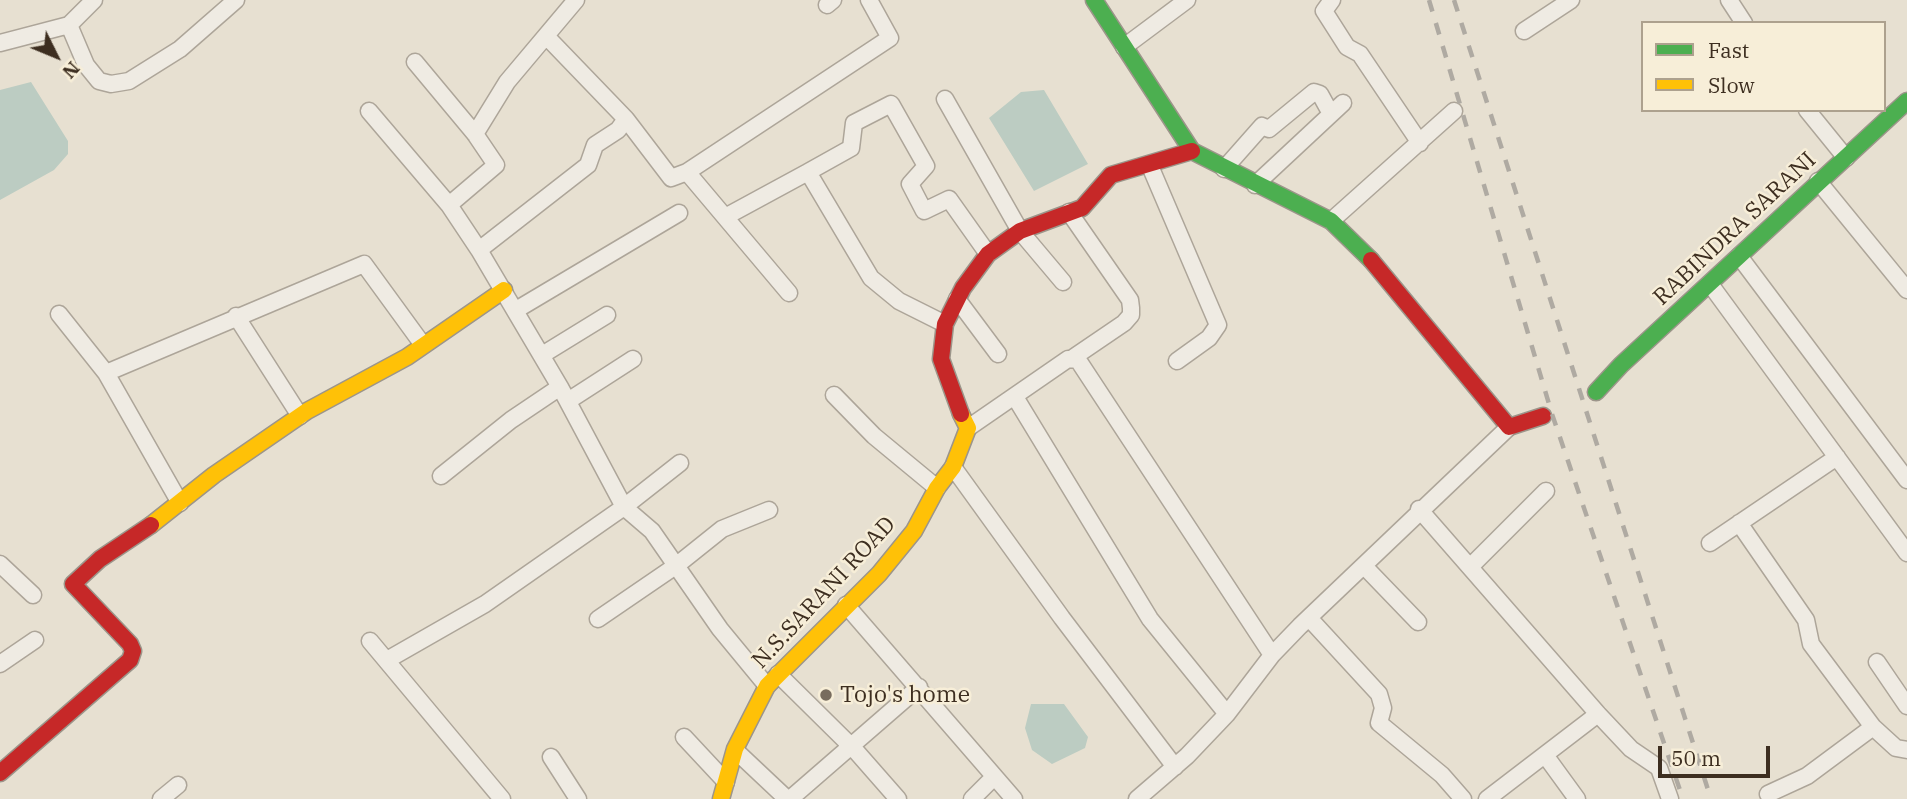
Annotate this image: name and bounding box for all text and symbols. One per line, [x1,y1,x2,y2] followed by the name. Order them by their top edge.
[21,21,91,91] north arrow
[1641,21,1886,112] legend
[1708,36,1749,64] text: Fast
[57,57,85,84] text: N
[1708,71,1755,99] text: Slow
[1648,147,1822,311] street label: RABINDRA SARANI
[746,511,902,675] street label: N.S.SARANI ROAD
[840,681,970,709] place label: Tojo's home
[818,687,834,703] marker: Tojo's home
[1662,732,1774,776] scale bar
[1671,744,1721,772] text: 50 m

